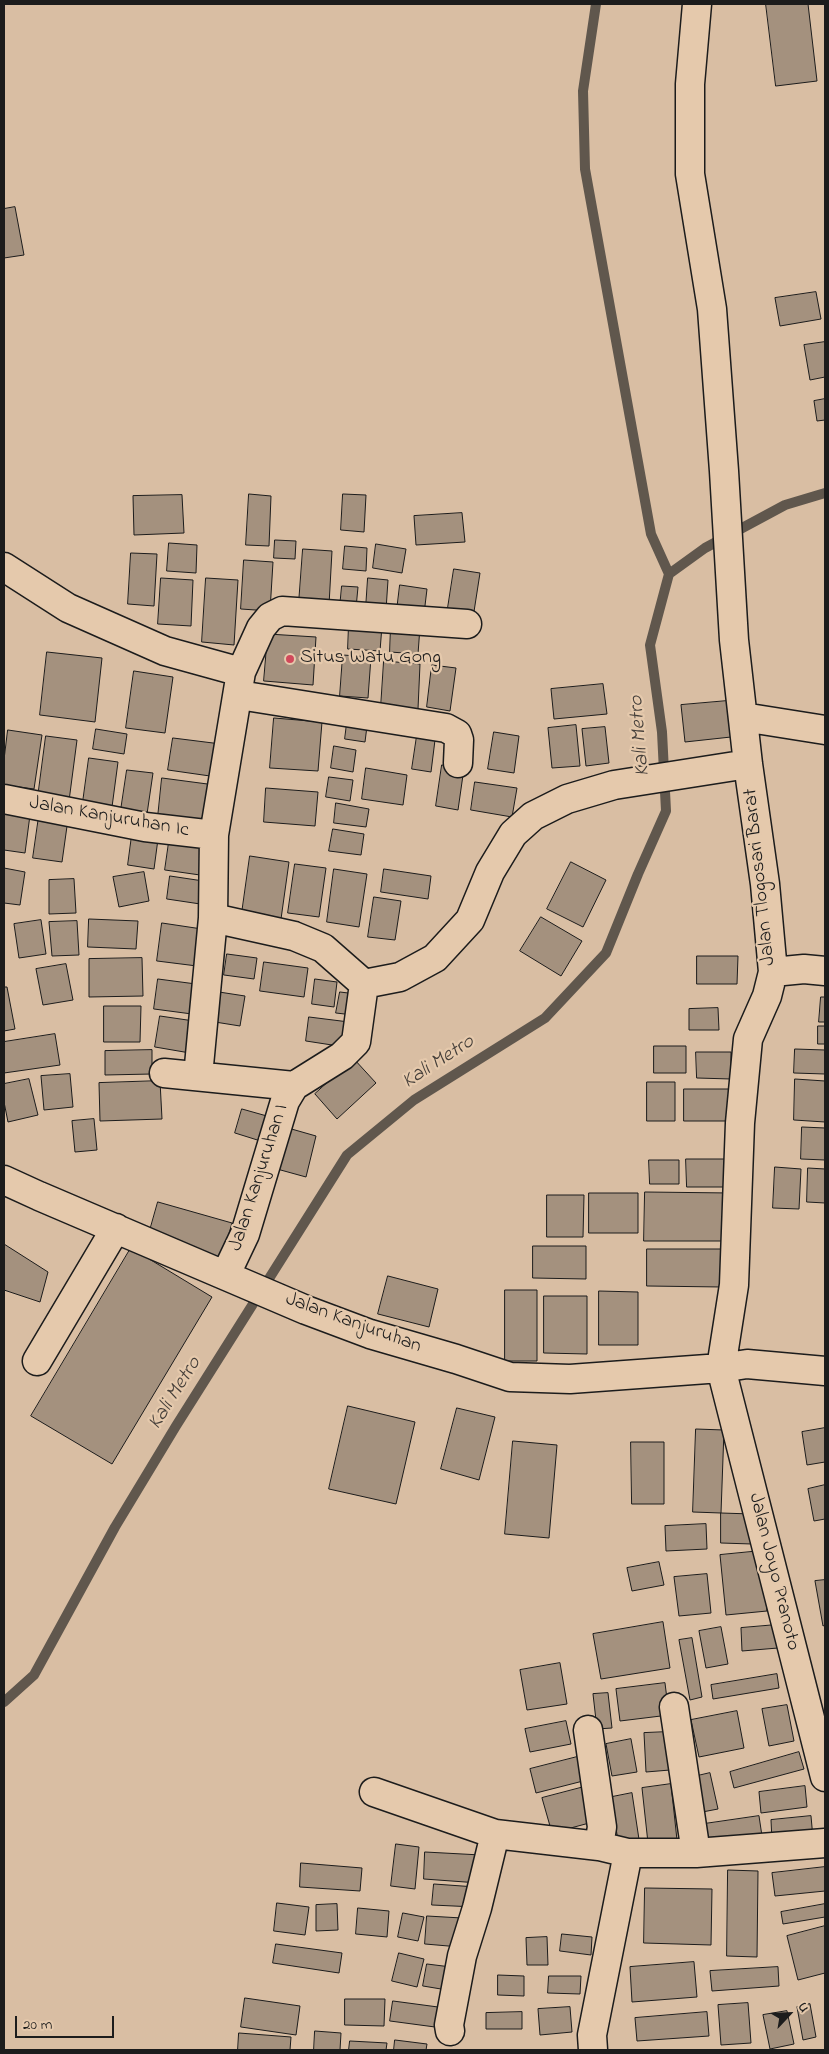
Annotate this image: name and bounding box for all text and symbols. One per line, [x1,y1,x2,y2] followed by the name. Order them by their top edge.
[300,647,441,671] place label: Situs Watu Gong
[284,653,296,665] marker: Situs Watu Gong
[625,695,657,777] water label: Kali Metro
[740,787,782,967] street label: Jalan Tlogosari Barat
[27,792,191,844] street label: Jalan Kanjuruhan Ic
[398,1030,480,1096] water label: Kali Metro
[225,1102,295,1254] street label: Jalan Kanjuruhan I
[282,1288,424,1360] street label: Jalan Kanjuruhan
[144,1353,208,1435] water label: Kali Metro
[742,1491,804,1653] street label: Jalan Joyo Pranoto
[764,1989,814,2039] north arrow
[792,1999,814,2016] text: U
[18,2006,116,2038] scale bar
[23,2014,52,2036] text: 20 m

